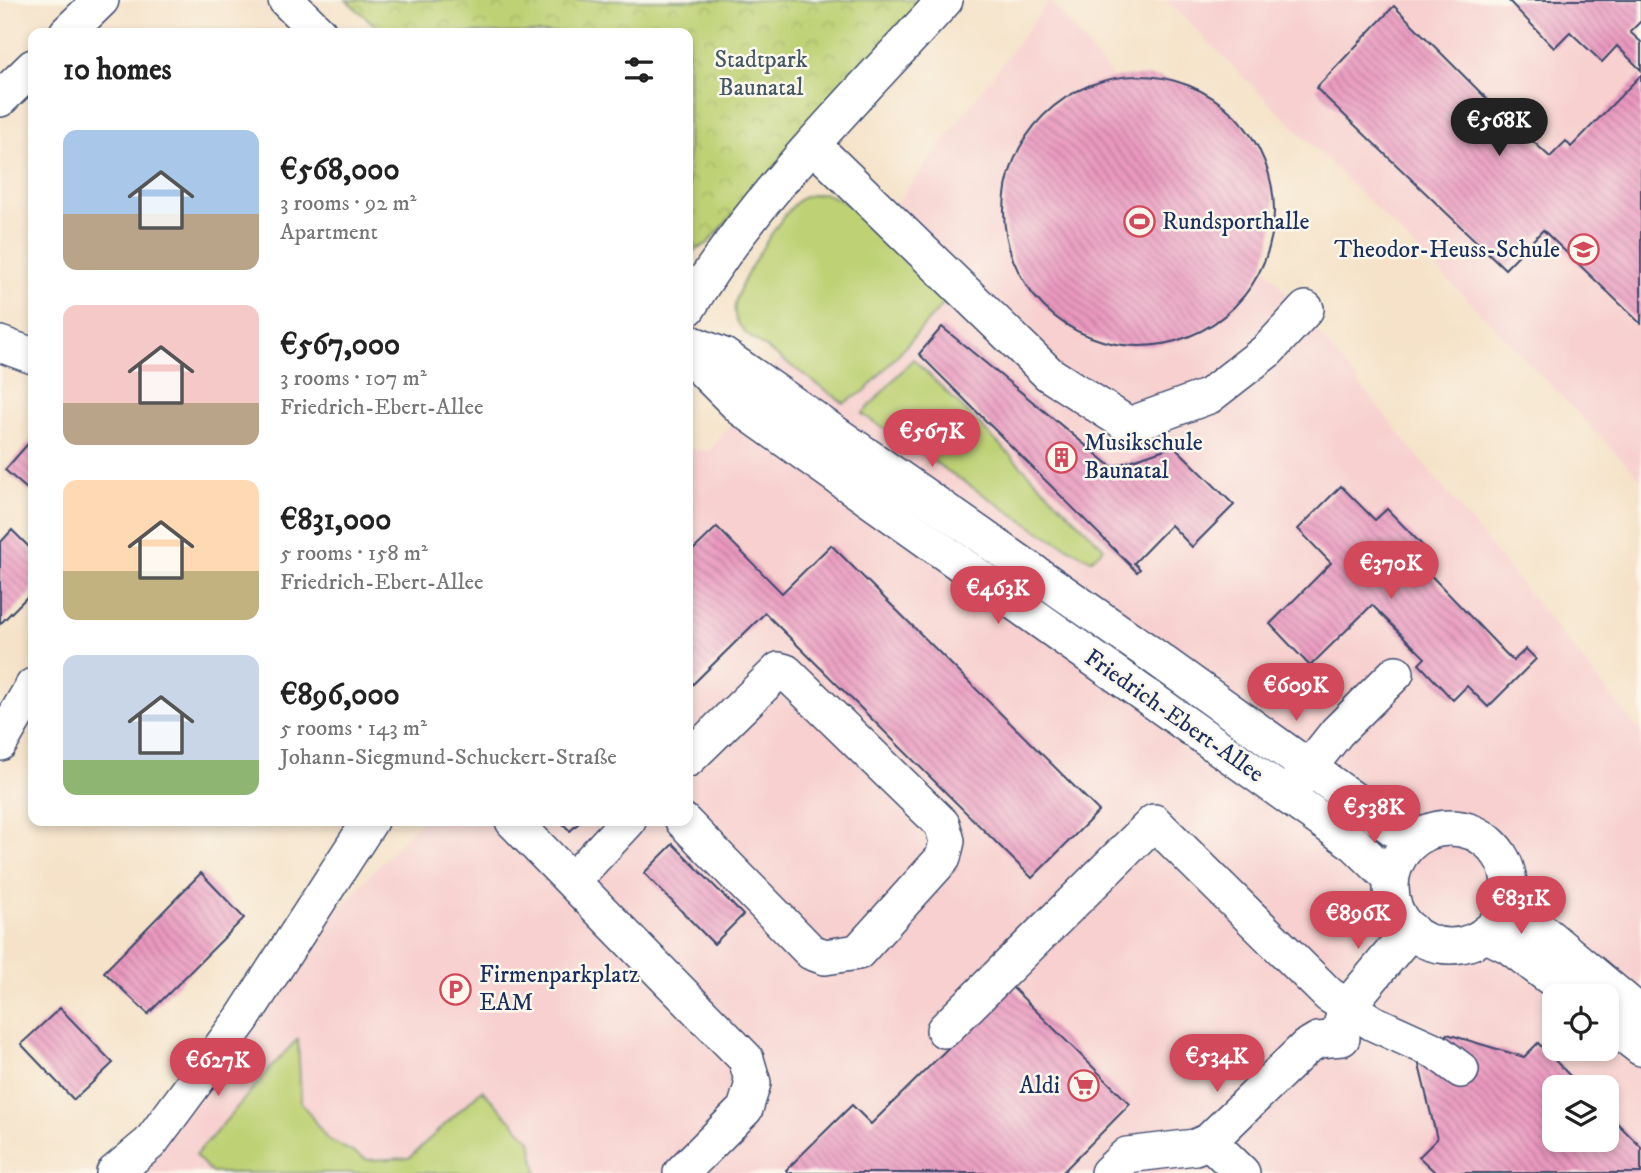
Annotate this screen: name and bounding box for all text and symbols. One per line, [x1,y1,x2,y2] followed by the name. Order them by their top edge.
[714,45,808,103] park label: Stadtpark Baunatal
[620,51,658,89] icon: filters
[63,52,172,89] text: 10 homes
[1450,99,1548,158] pin: €568K
[1467,106,1531,135] text: €568K
[280,152,400,189] text: €568,000
[119,158,203,242] icon: home
[280,189,417,218] text: 3 rooms · 92 m²
[1122,205,1156,239] sports icon: Rundsporthalle
[1162,207,1309,237] place label: Rundsporthalle
[280,218,378,247] text: Apartment
[1566,233,1600,267] school or university icon: Theodor-Heuss-Schule
[1334,235,1560,265] place label: Theodor-Heuss-Schule
[280,327,400,364] text: €567,000
[119,333,203,417] icon: home
[280,364,427,393] text: 3 rooms · 107 m²
[280,393,484,422] text: Friedrich-Ebert-Allee
[883,410,981,469] pin: €567K
[899,417,965,446] text: €567K
[1084,428,1203,486] place label: Musikschule Baunatal
[1044,440,1078,474] building icon: Musikschule Baunatal
[280,502,391,539] text: €831,000
[119,508,203,592] icon: home
[280,539,428,568] text: 5 rooms · 158 m²
[1342,542,1440,601] pin: €370K
[1360,549,1422,578] text: €370K
[949,566,1047,626] pin: €463K
[280,568,484,597] text: Friedrich-Ebert-Allee
[966,574,1030,603] text: €463K
[1078,643,1270,789] street label: Friedrich-Ebert-Allee
[1247,664,1345,723] pin: €609K
[1263,671,1329,700] text: €609K
[280,677,400,714] text: €896,000
[119,683,203,767] icon: home
[280,714,427,743] text: 5 rooms · 143 m²
[280,743,617,772] text: Johann-Siegmund-Schuckert-Straße
[1325,786,1423,845] pin: €538K
[1343,793,1405,822] text: €538K
[1472,876,1570,936] pin: €831K
[1492,884,1550,913] text: €831K
[1309,892,1407,951] pin: €896K
[1326,899,1390,928] text: €896K
[479,960,640,1018] place label: Firmenparkplatz EAM
[439,972,473,1006] parking icon: Firmenparkplatz EAM
[1542,984,1619,1152] map controls
[1542,984,1619,1061] button: locate
[1168,1034,1266,1094] pin: €534K
[169,1038,267,1098] pin: €627K
[1186,1042,1248,1071] text: €534K
[186,1046,250,1075] text: €627K
[1066,1069,1100,1103] supermarket icon: Aldi
[1019,1071,1060,1101] place label: Aldi
[1542,1075,1619,1152] button: layers

